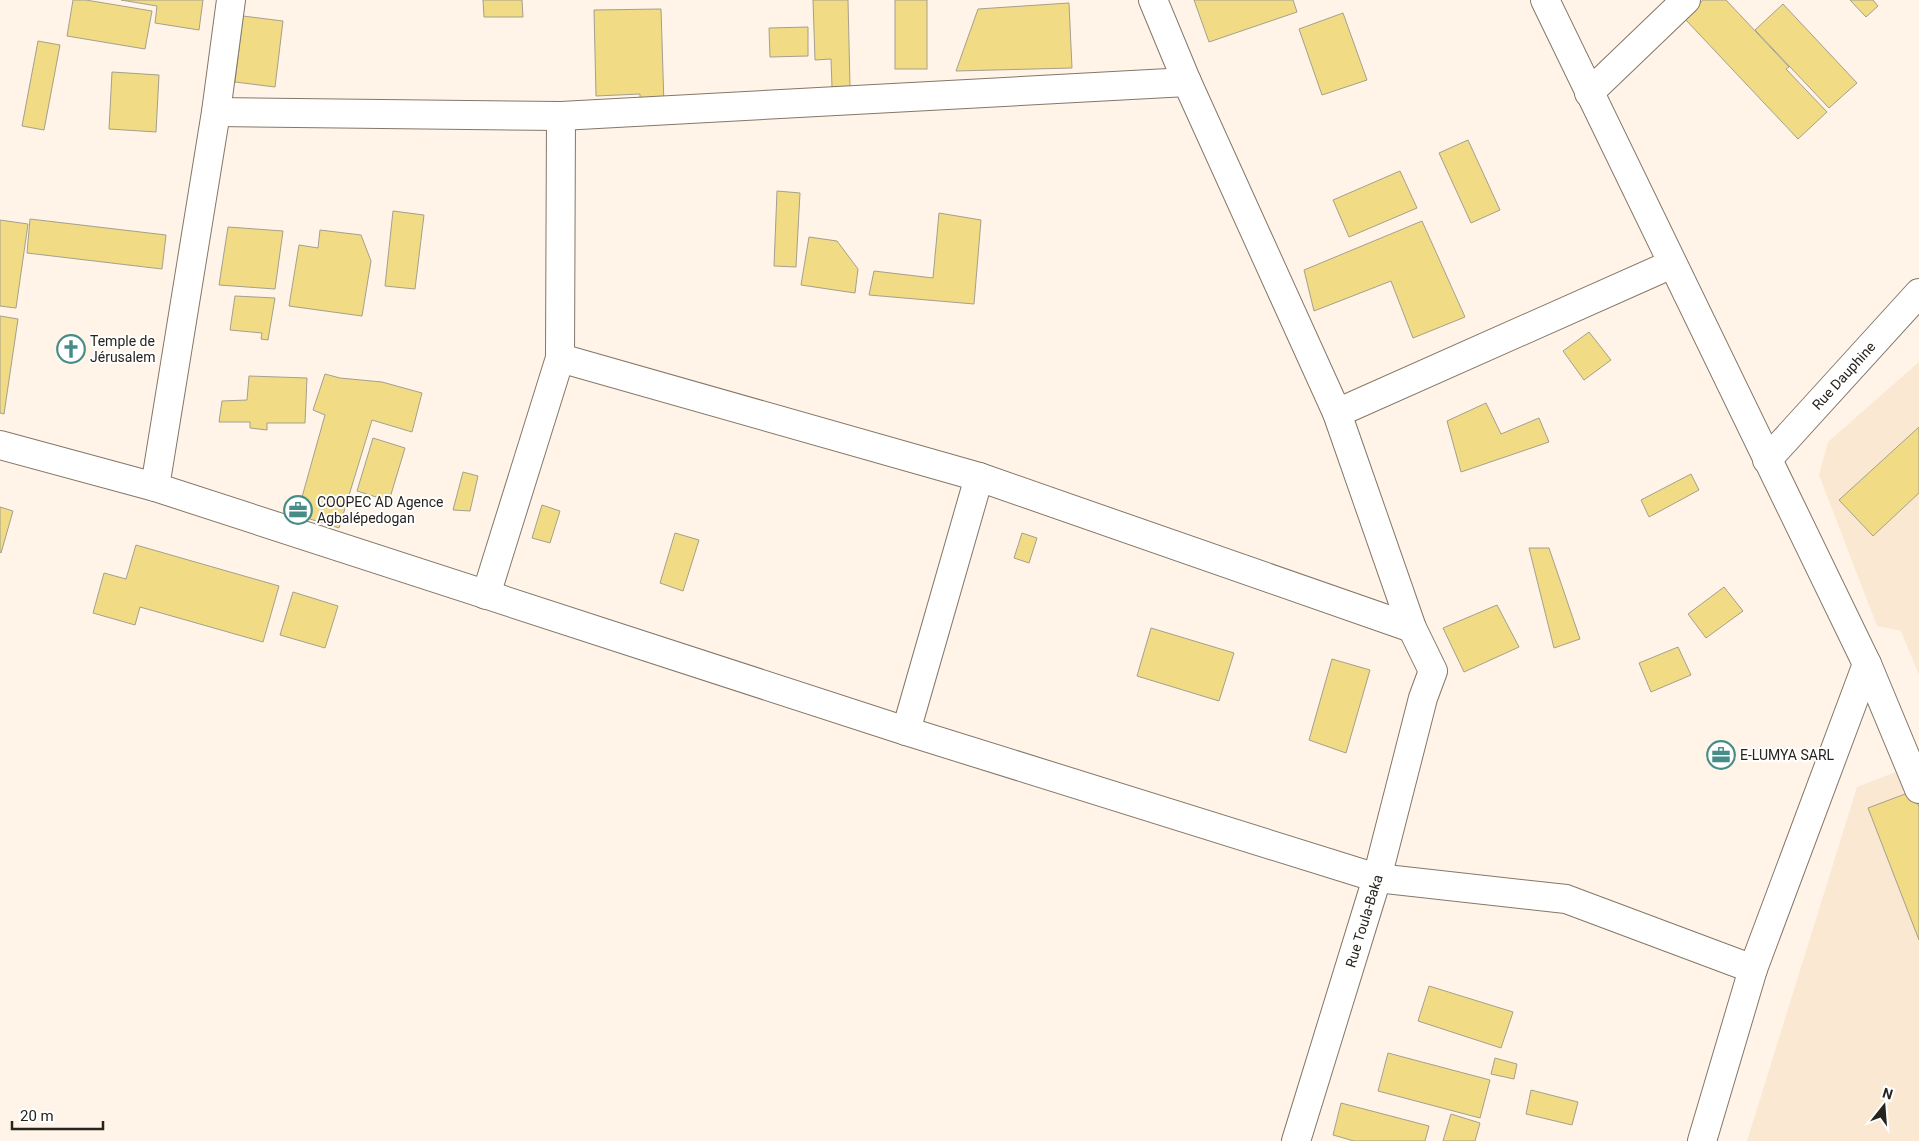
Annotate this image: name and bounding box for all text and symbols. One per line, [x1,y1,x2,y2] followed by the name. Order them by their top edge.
[90,333,156,365] place label: Temple de Jérusalem
[56,334,86,364] church icon: Temple de Jérusalem
[1809,339,1879,413] street label: Rue Dauphine
[317,494,443,526] place label: COOPEC AD Agence Agbalépedogan
[283,495,313,525] office icon: COOPEC AD Agence Agbalépedogan
[1706,740,1736,770] office icon: E-LUMYA SARL
[1740,747,1835,763] place label: E-LUMYA SARL
[1342,873,1386,969] street label: Rue Toula-Baka
[1859,1081,1909,1131] north arrow
[1881,1084,1895,1103] text: N
[12,1098,104,1130] scale bar
[20,1107,54,1125] text: 20 m

